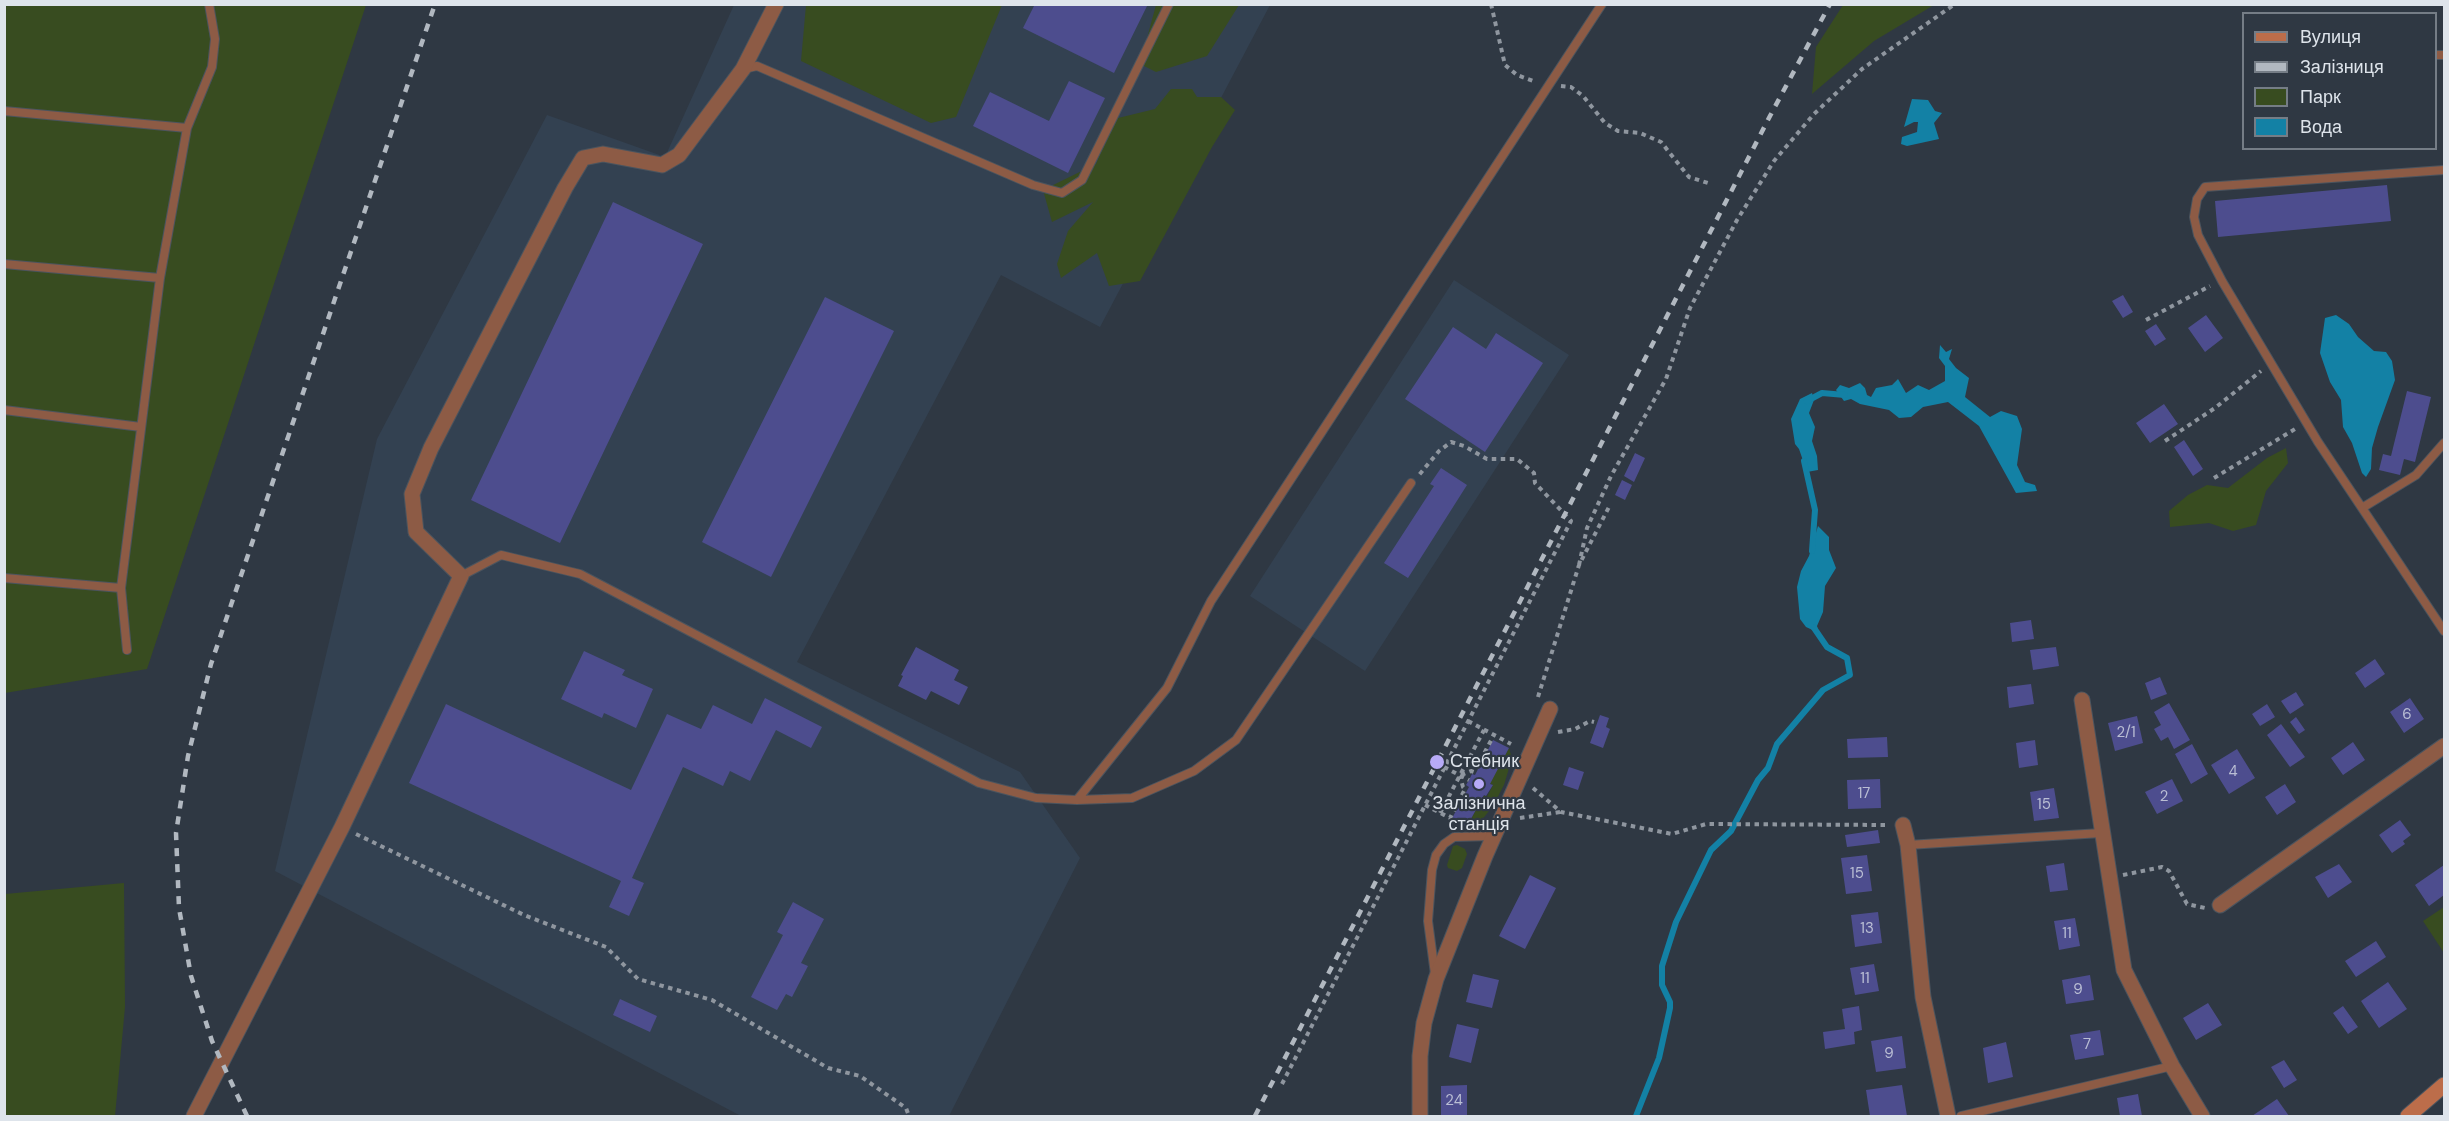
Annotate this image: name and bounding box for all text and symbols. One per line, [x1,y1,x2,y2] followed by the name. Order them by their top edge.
[2242,12,2437,150] legend
[2300,25,2361,49] text: Вулиця
[2300,55,2384,79] text: Залізниця
[2300,85,2341,109] text: Парк
[2300,115,2342,139] text: Вода
[2402,706,2412,724] house number: 6
[2116,724,2136,742] house number: 2/1
[1450,751,1519,773] place label: Стебник
[1428,753,1446,771] marker: Стебник
[2228,763,2238,781] house number: 4
[1472,777,1486,791] marker: Залізнична станція
[1858,785,1870,803] house number: 17
[2160,788,2168,806] house number: 2
[1433,793,1525,836] place label: Залізнична станція
[2037,796,2051,814] house number: 15
[1850,865,1864,883] house number: 15
[1860,920,1874,938] house number: 13
[2062,925,2072,943] house number: 11
[1860,970,1870,988] house number: 11
[2073,981,2083,999] house number: 9
[2083,1036,2091,1054] house number: 7
[1884,1045,1894,1063] house number: 9
[1445,1092,1463,1110] house number: 24

